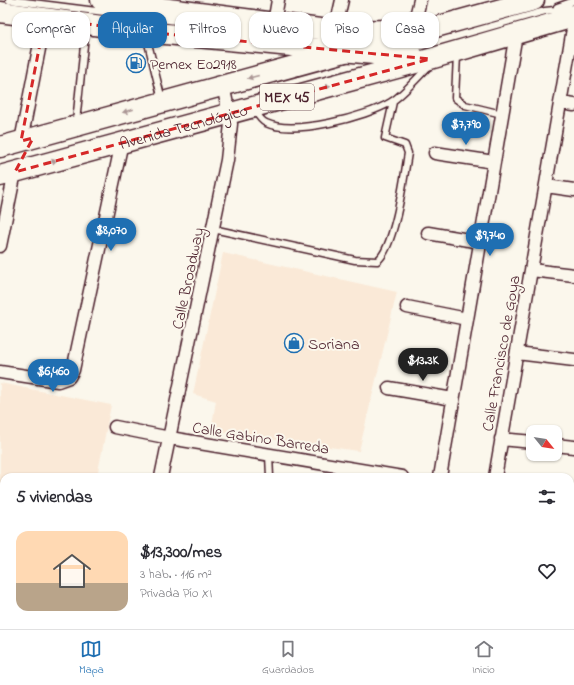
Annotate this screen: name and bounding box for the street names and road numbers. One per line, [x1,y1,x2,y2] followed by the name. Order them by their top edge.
[260,84,314,110] road number: MEX 45
[117,99,251,157] street label: Avenida Tecnológico
[166,225,211,332] street label: Calle Broadway
[476,273,528,433] street label: Calle Francisco de Goya
[191,416,331,462] street label: Calle Gabino Barreda

